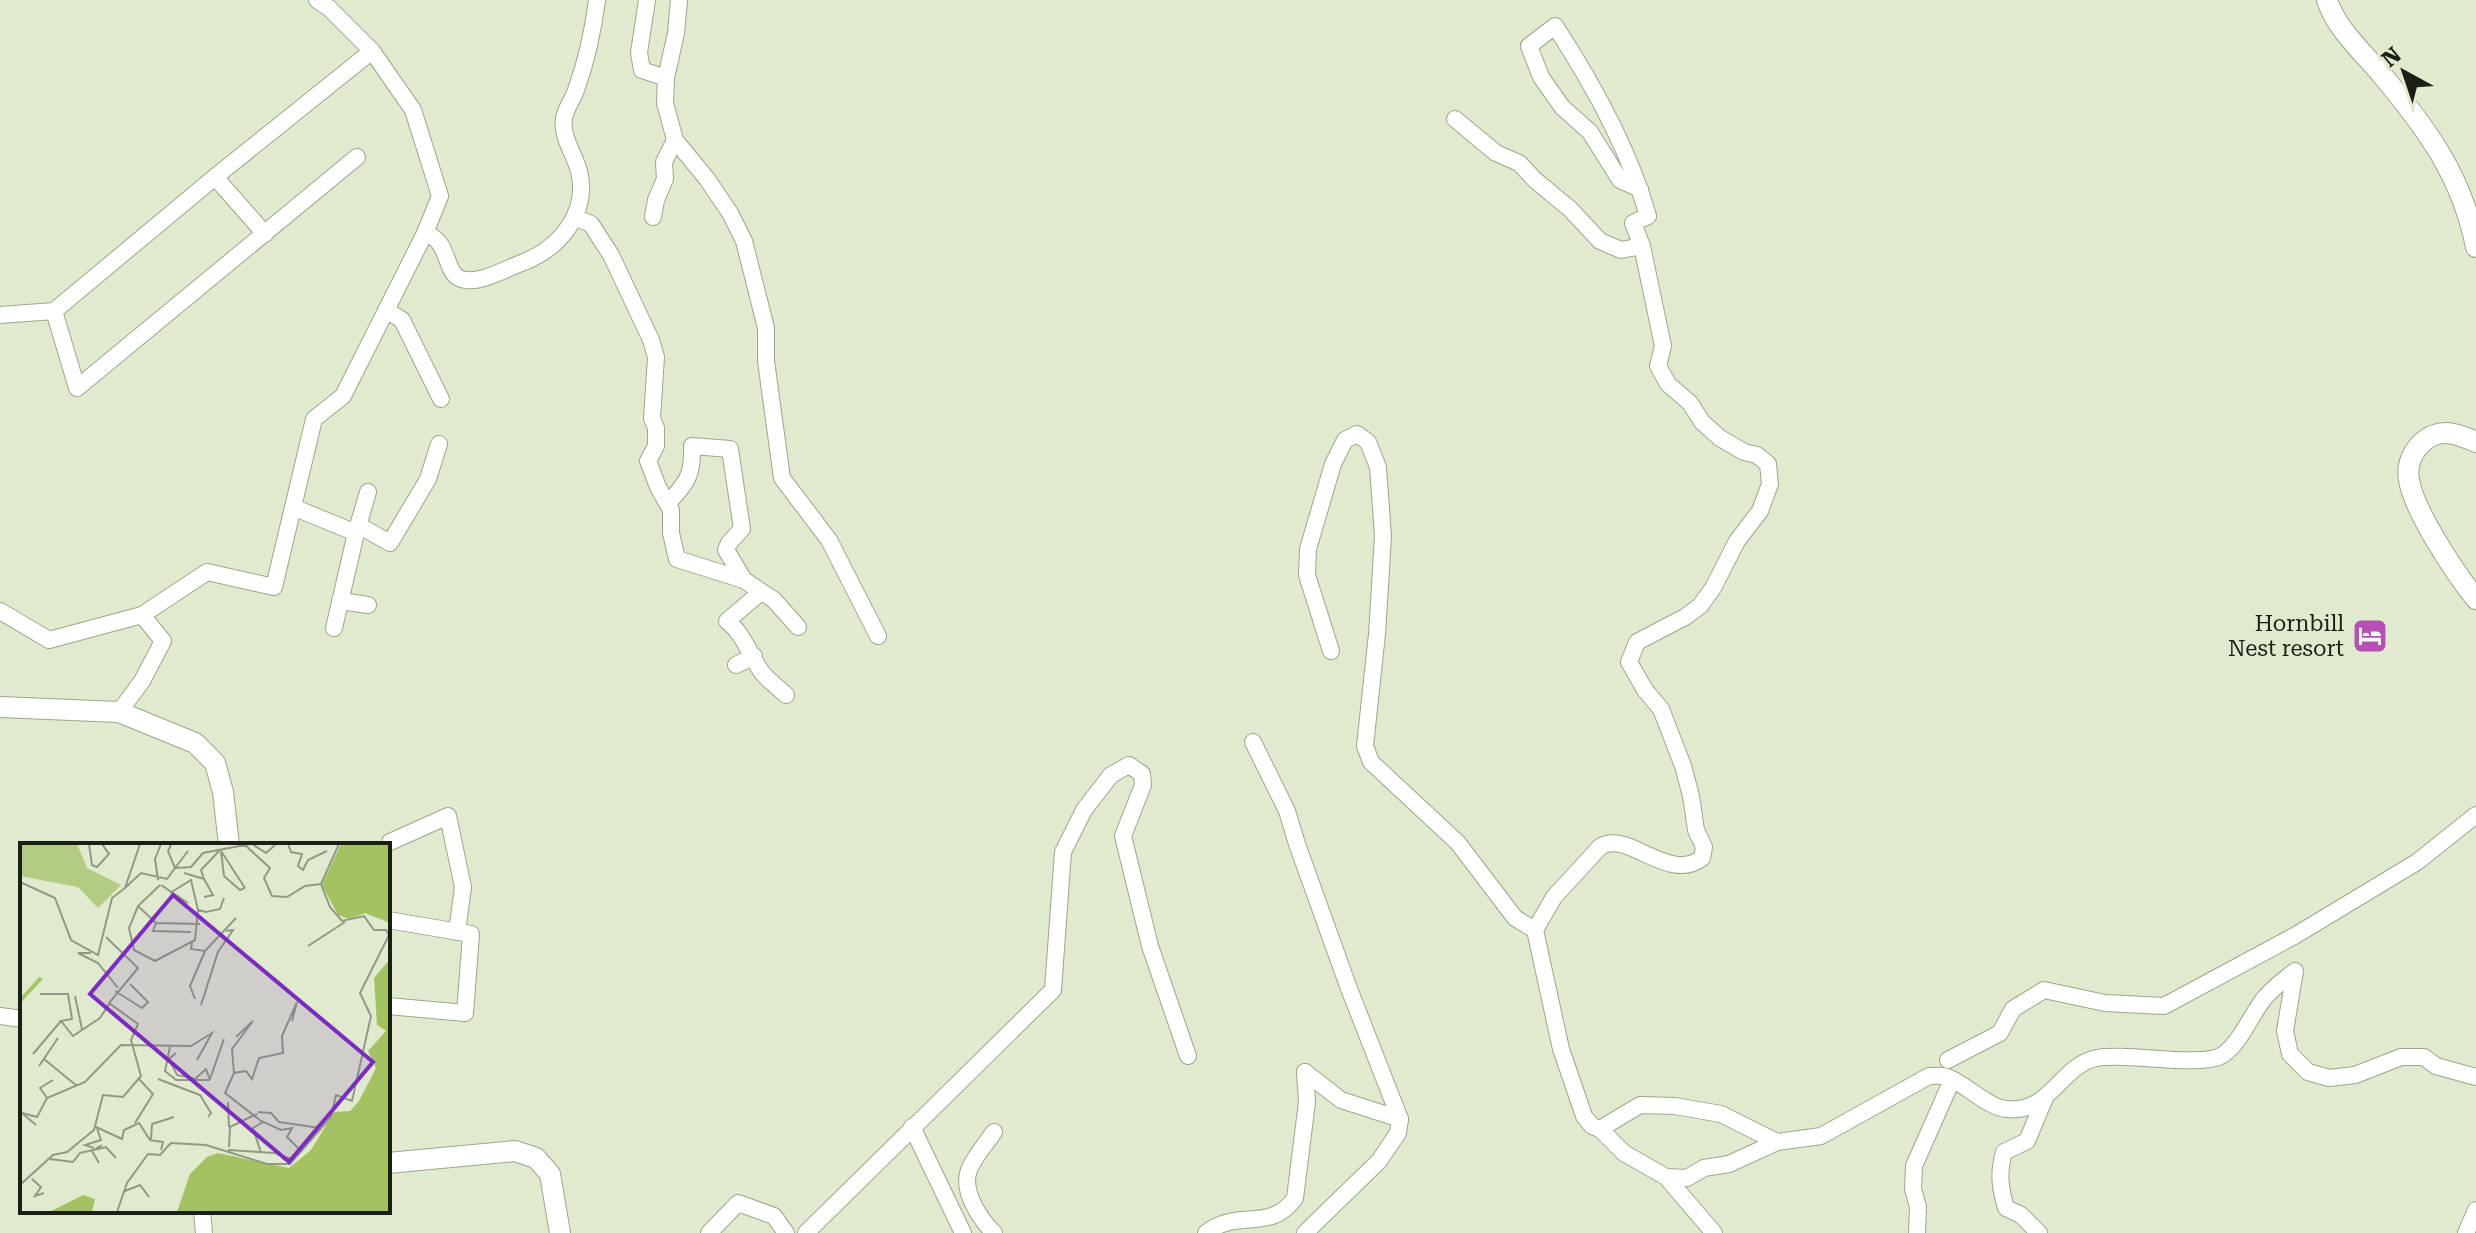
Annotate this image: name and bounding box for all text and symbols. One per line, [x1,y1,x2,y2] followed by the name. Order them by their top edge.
[2364,32,2444,112] north arrow
[2377,42,2406,72] text: N
[2228,611,2344,661] place label: Hornbill Nest resort
[2351,617,2389,655] hotel icon: Hornbill Nest resort
[20,843,390,1213] inset map

